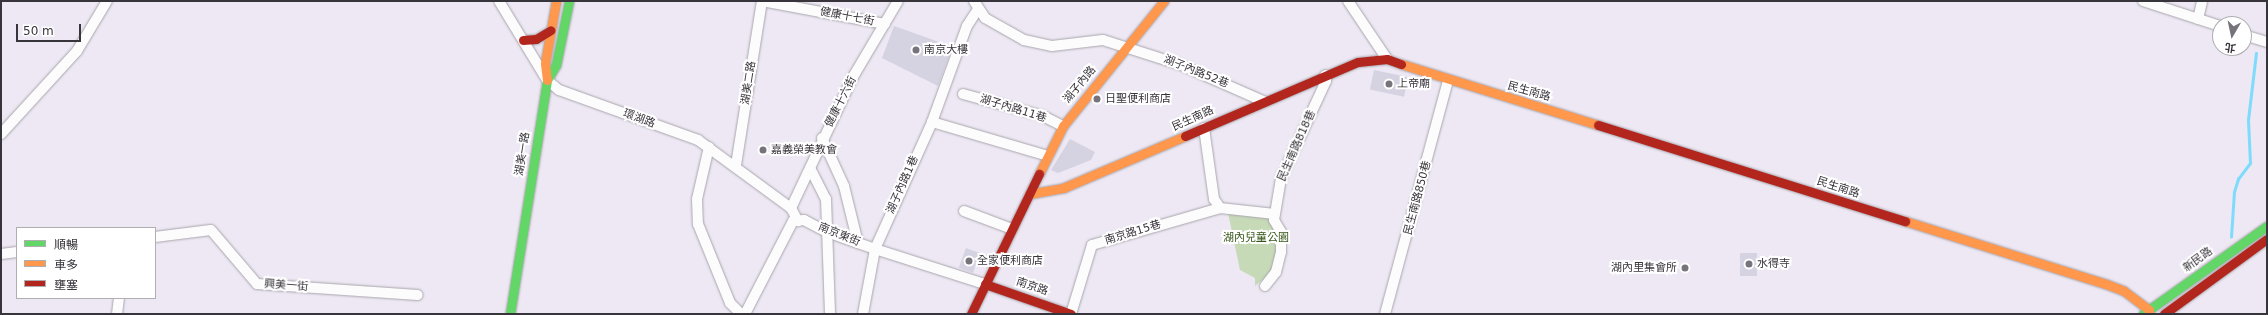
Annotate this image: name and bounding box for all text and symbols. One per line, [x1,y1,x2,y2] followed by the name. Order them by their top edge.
[819,5,875,29] street label: 健康十七街
[18,16,83,42] scale bar
[2212,16,2252,56] north arrow
[23,24,54,38] text: 50 m
[2224,40,2237,55] text: 北
[924,43,968,57] place label: 南京大樓
[911,45,921,55] marker: 南京大樓
[1162,53,1230,91] street label: 湖子內路52巷
[739,60,759,106] street label: 湖美二路
[1061,64,1099,106] street label: 湖子內路
[823,75,859,129] street label: 健康十六街
[1397,77,1430,91] place label: 上帝廟
[1384,79,1394,89] marker: 上帝廟
[1506,80,1552,104] street label: 民生南路
[1105,92,1171,106] place label: 日聖便利商店
[978,93,1048,125] street label: 湖子內路11巷
[1092,94,1102,104] marker: 日聖便利商店
[1170,104,1216,134] street label: 民生南路
[621,107,657,131] street label: 環湖路
[1276,109,1318,183] street label: 民生南路818巷
[513,131,533,177] street label: 湖美一路
[771,143,837,157] place label: 嘉義榮美教會
[758,145,768,155] marker: 嘉義榮美教會
[884,154,922,216] street label: 湖子內路1巷
[1402,160,1434,236] street label: 民生南路850巷
[1815,175,1861,201] street label: 民生南路
[1103,218,1163,248] street label: 南京路15巷
[816,221,862,249] street label: 南京東街
[16,227,156,299] legend
[1223,231,1289,245] park label: 湖內兒童公園
[54,238,78,252] text: 順暢
[2181,245,2215,275] street label: 新民路
[977,254,1043,268] place label: 全家便利商店
[964,256,974,266] marker: 全家便利商店
[1757,257,1790,271] place label: 水得寺
[54,258,78,272] text: 車多
[1744,259,1754,269] marker: 水得寺
[1611,261,1677,275] place label: 湖內里集會所
[1680,263,1690,273] marker: 湖內里集會所
[1014,275,1050,299] street label: 南京路
[54,278,78,292] text: 壅塞
[264,278,308,294] street label: 興美一街

